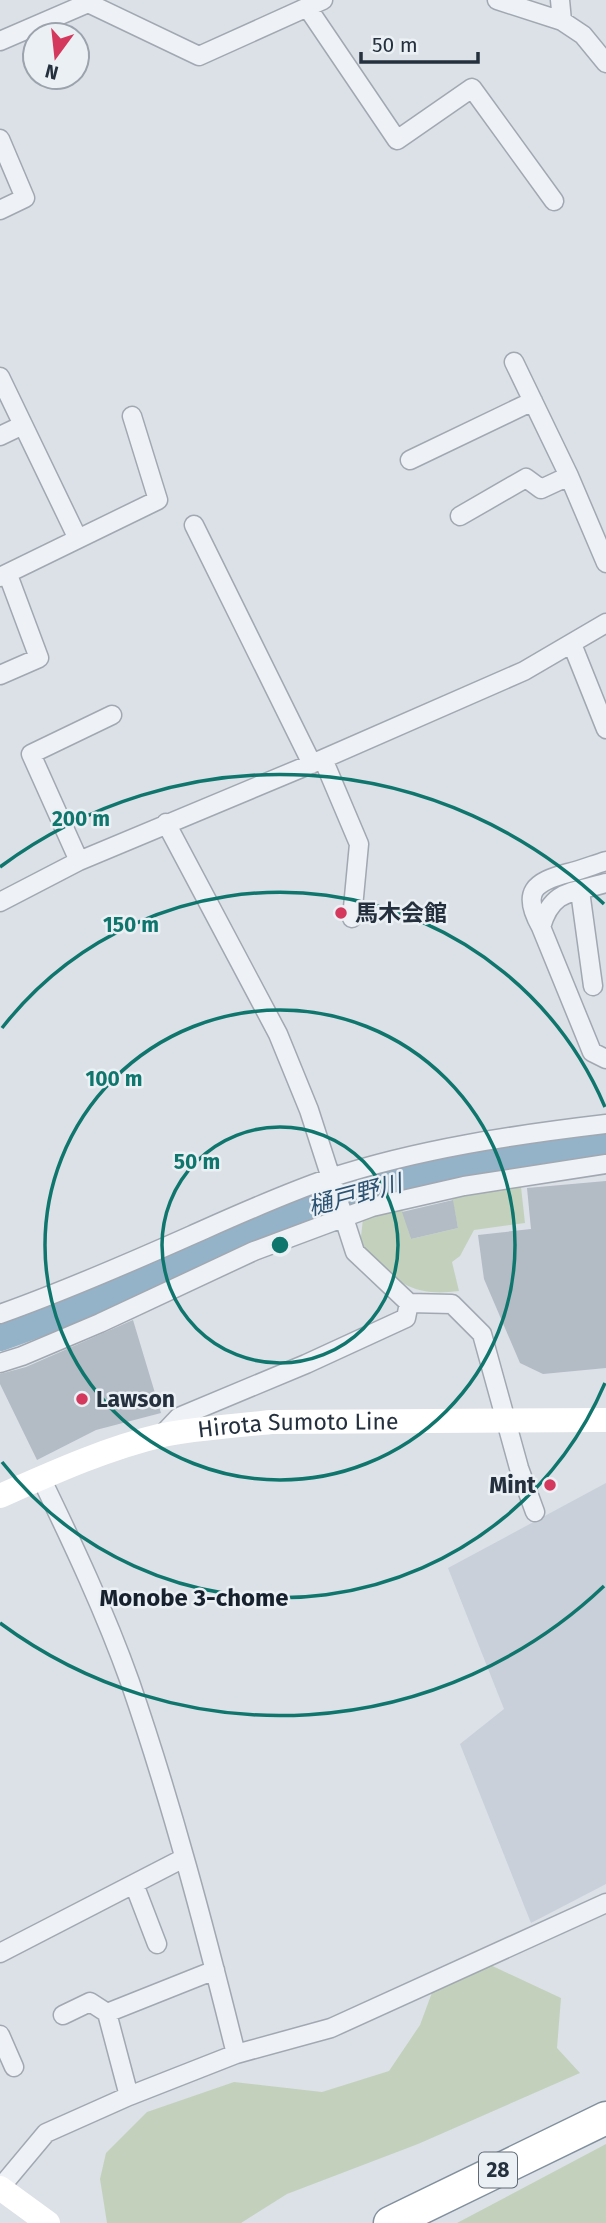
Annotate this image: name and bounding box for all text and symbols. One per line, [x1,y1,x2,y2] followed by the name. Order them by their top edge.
[21,21,91,91] north arrow
[361,21,478,65] scale bar
[372,32,418,58] text: 50 m
[43,59,61,85] text: N
[52,806,110,832] text: 200 m
[355,899,447,927] place label: 馬木会館
[333,905,349,921] marker: 馬木会館
[103,912,159,938] text: 150 m
[85,1066,143,1092] text: 100 m
[174,1149,220,1175] text: 50 m
[305,1168,408,1221] water label: 樋戸野川
[268,1233,292,1257] centre of rings
[96,1385,175,1413] place label: Lawson
[74,1391,90,1407] marker: Lawson
[196,1407,399,1443] street label: Hirota Sumoto Line
[489,1471,537,1499] place label: Mint
[542,1477,558,1493] marker: Mint
[99,1584,289,1612] district label: Monobe 3-chome
[479,2152,517,2188] road number: 28

